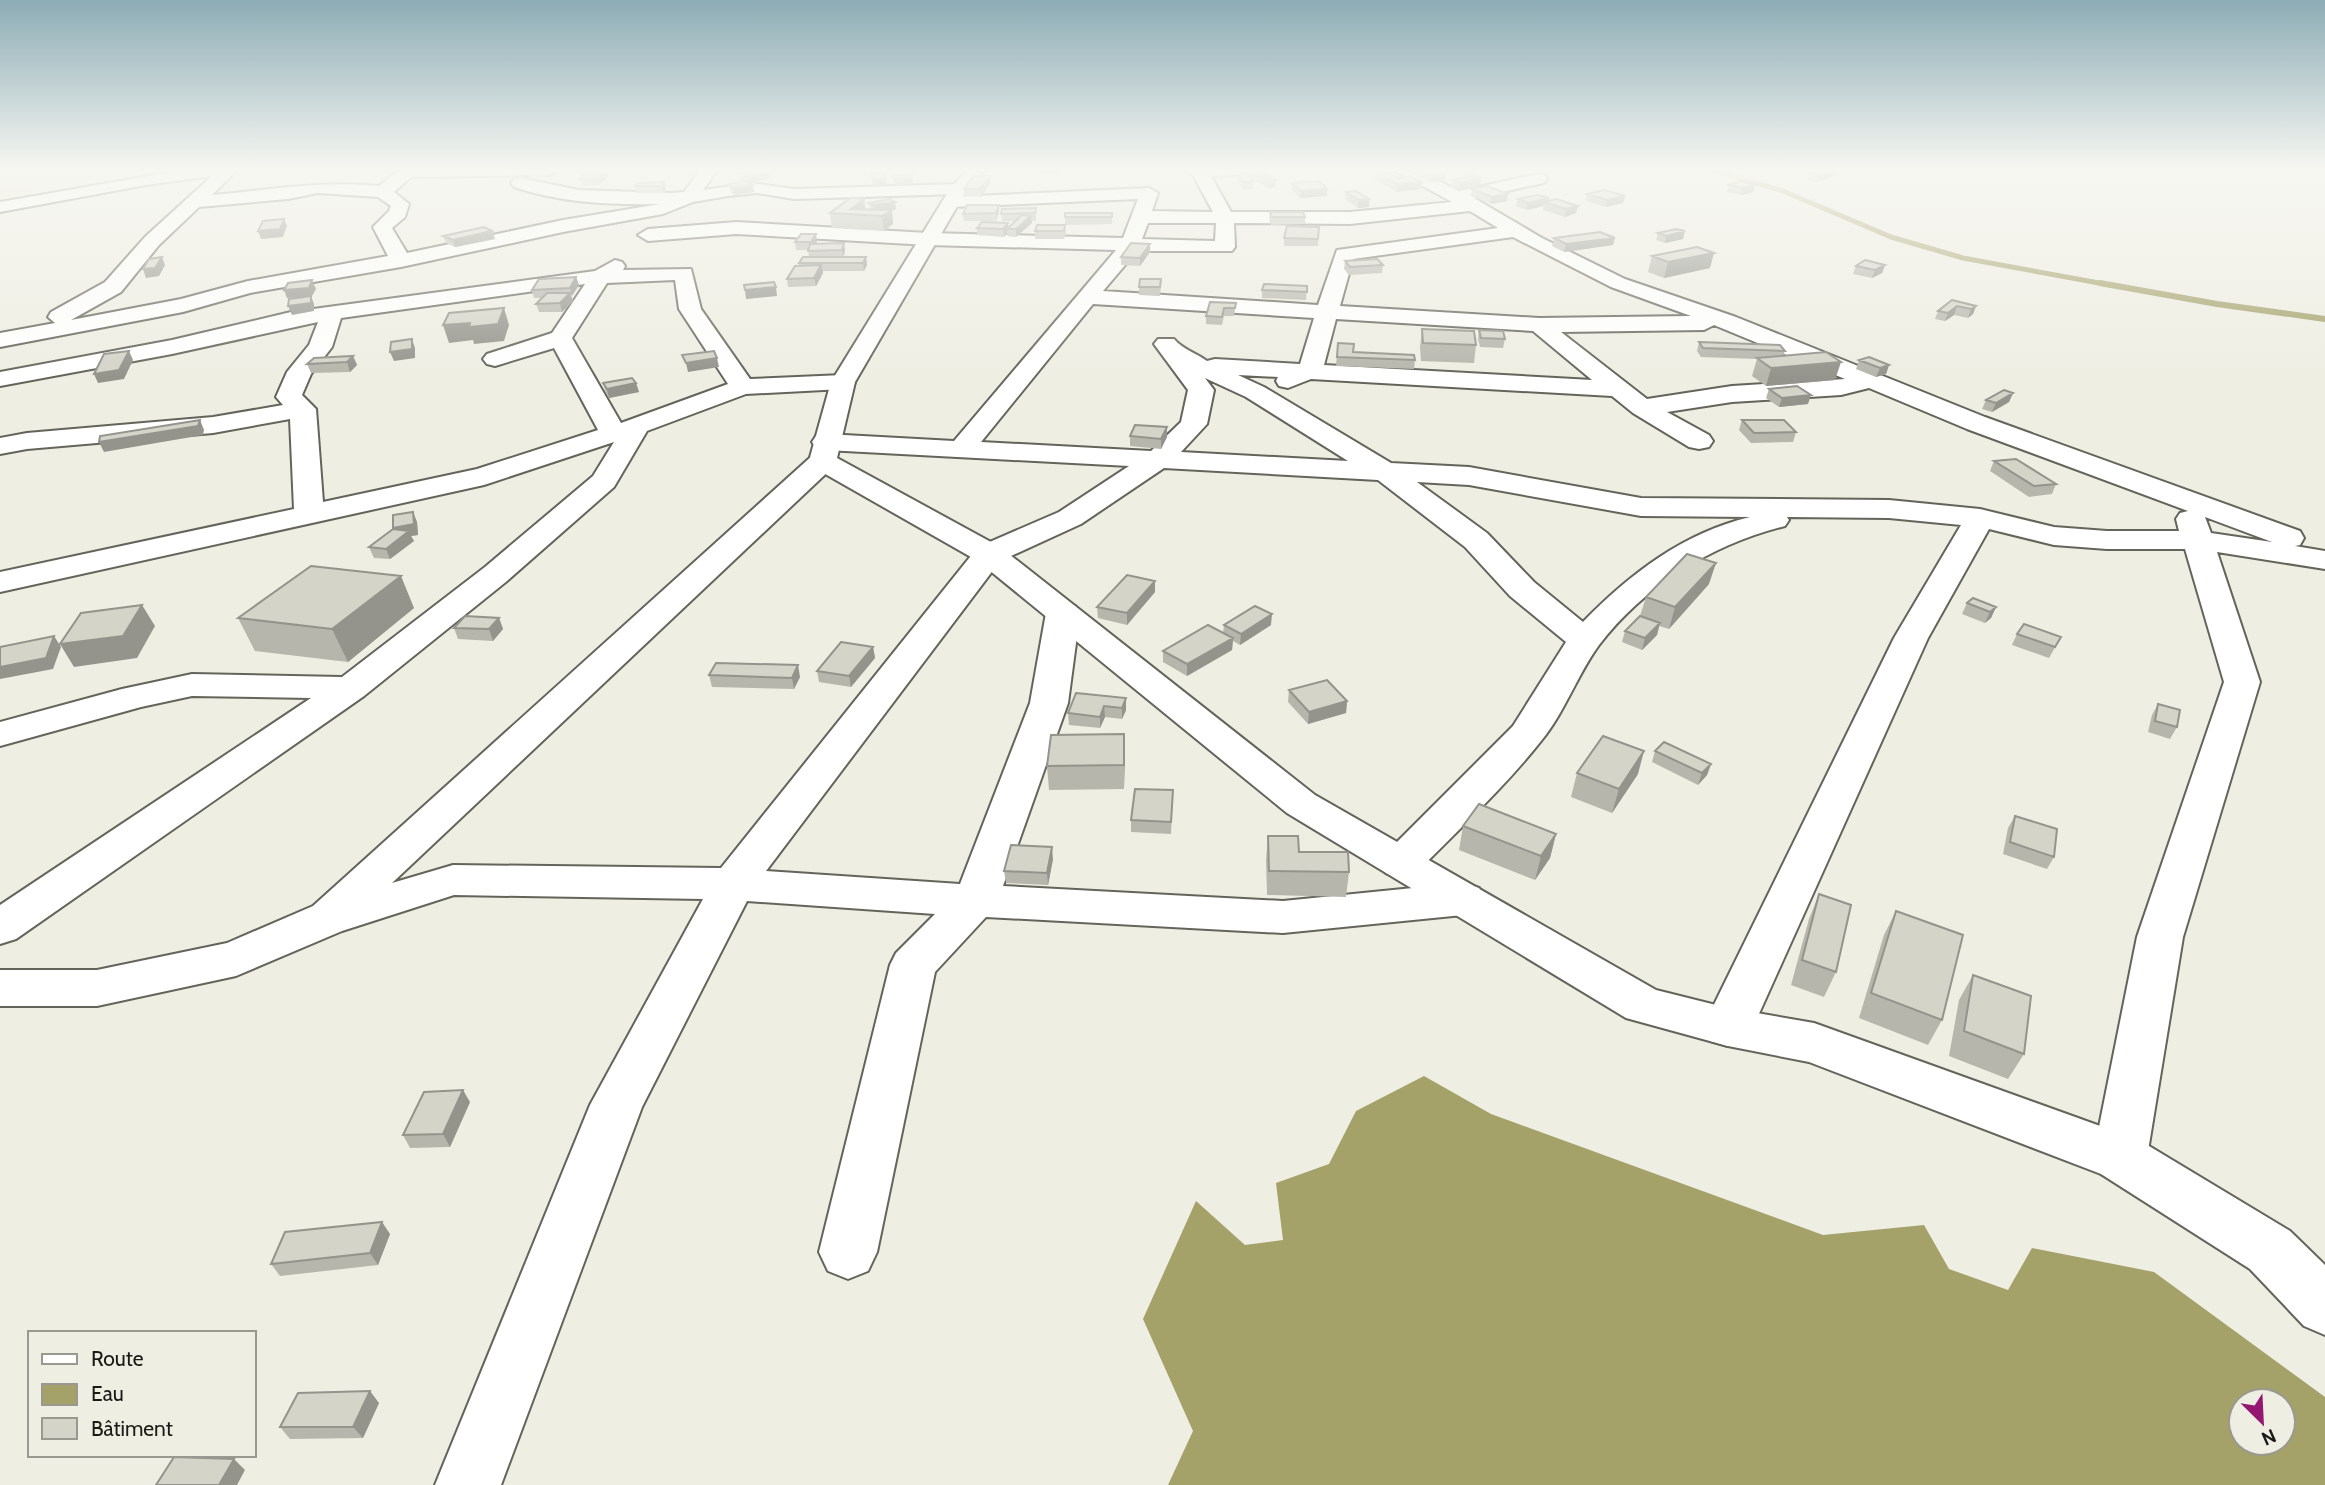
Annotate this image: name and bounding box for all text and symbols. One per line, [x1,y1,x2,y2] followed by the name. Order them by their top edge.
[28,1331,256,1457] legend
[91,1346,144,1371] text: Route
[91,1381,124,1406] text: Eau
[2227,1387,2297,1457] north arrow
[91,1416,173,1441] text: Bâtiment
[2258,1424,2280,1450] text: N

